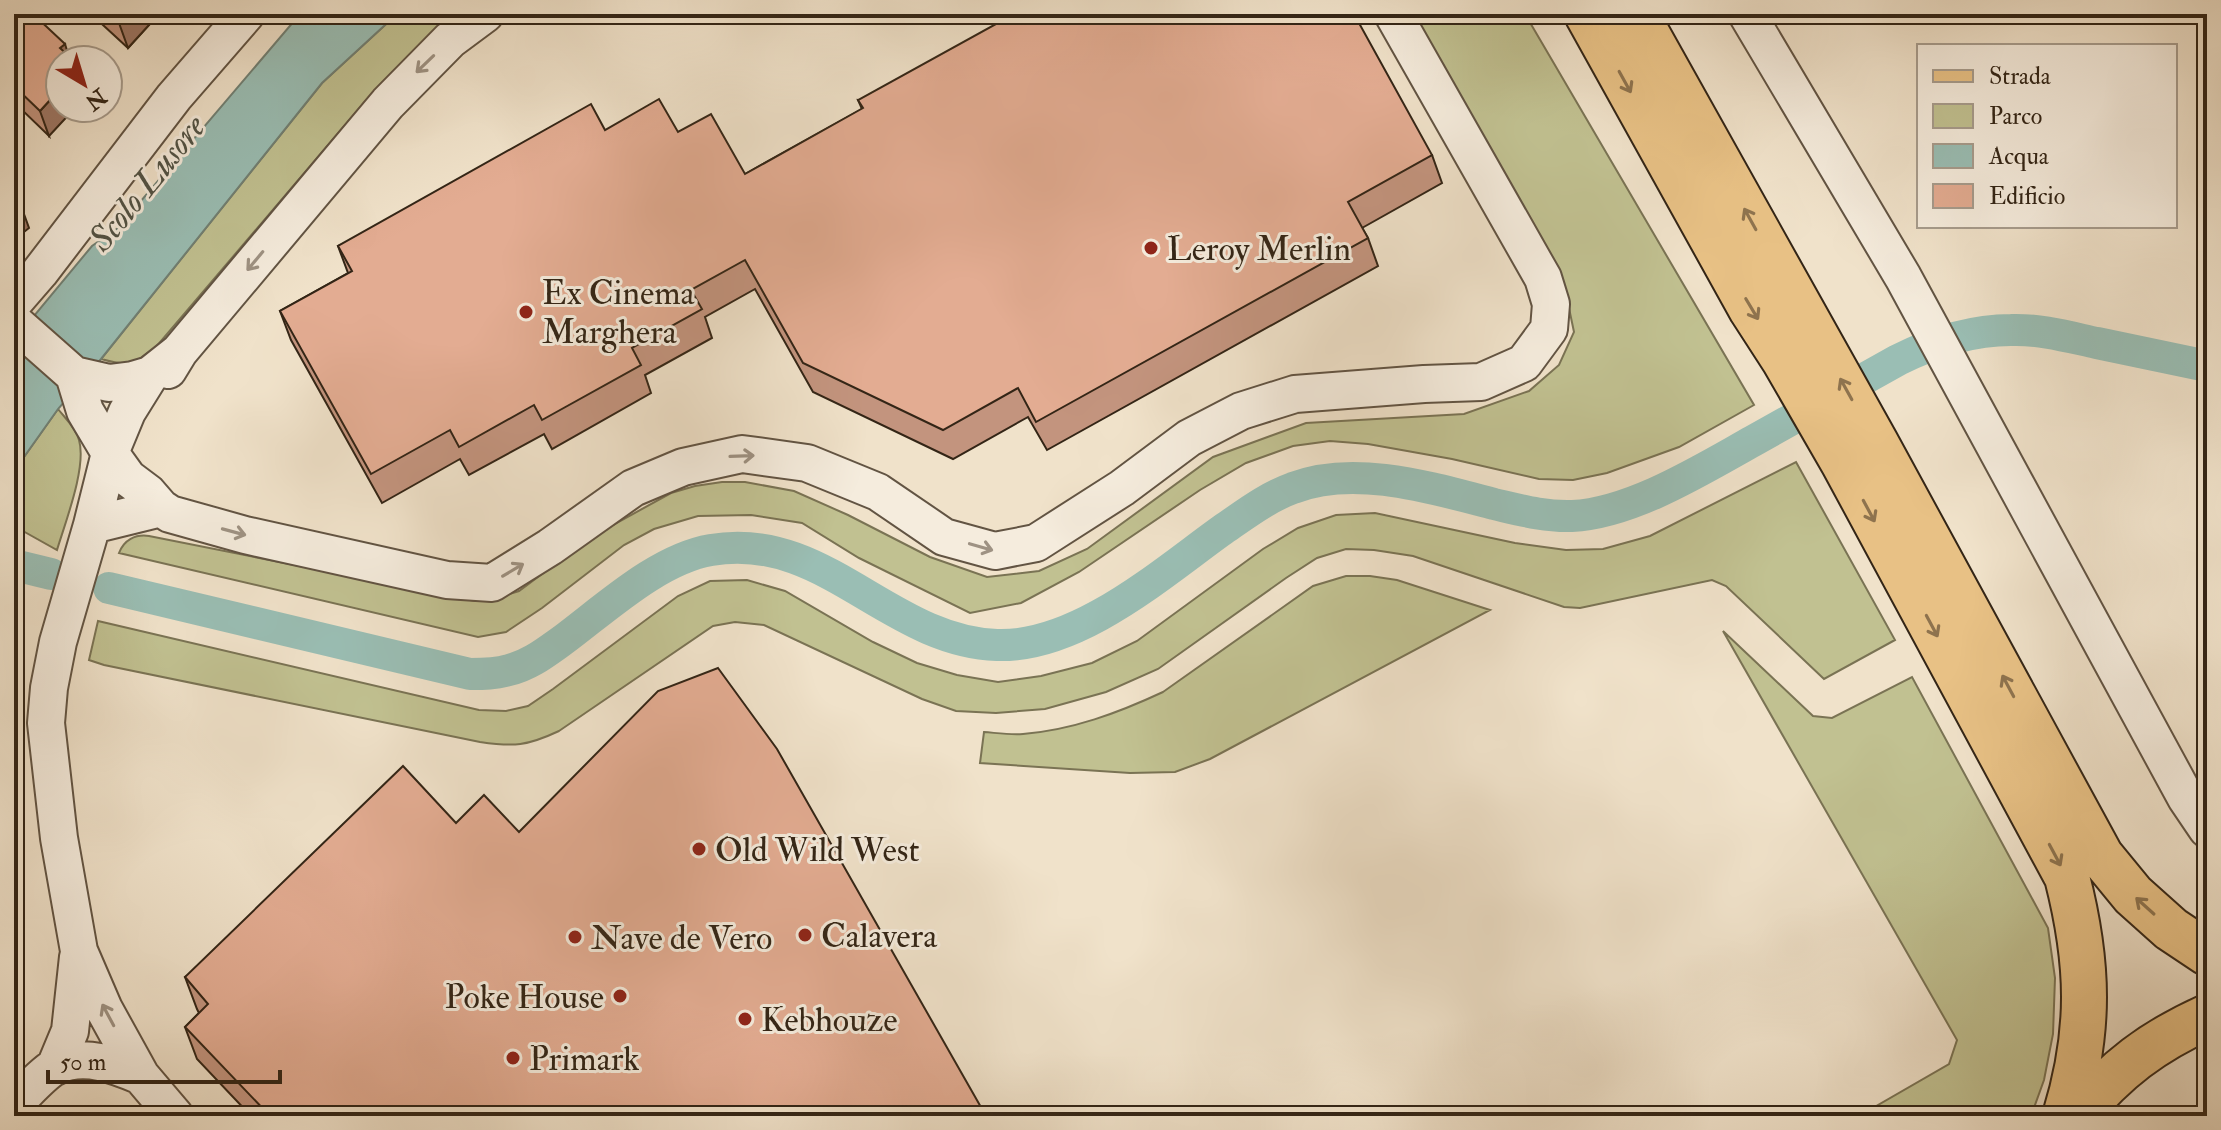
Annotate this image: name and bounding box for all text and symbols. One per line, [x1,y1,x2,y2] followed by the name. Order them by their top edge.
[44,44,124,124] north arrow
[1917,44,2177,228] legend
[416,54,435,73] one-way arrow
[1989,61,2052,92] text: Strada
[1617,70,1633,93] one-way arrow
[79,81,113,116] text: N
[1989,101,2042,132] text: Parco
[78,105,217,261] water label: Scolo Lusore
[1988,141,2050,172] text: Acqua
[1989,181,2065,212] text: Edificio
[1742,208,1758,231] one-way arrow
[1167,228,1351,271] place label: Leroy Merlin
[1142,239,1160,257] marker: Leroy Merlin
[246,250,264,270] one-way arrow
[542,272,696,354] place label: Ex Cinema Marghera
[1744,297,1760,320] one-way arrow
[517,303,535,321] marker: Ex Cinema Marghera
[1838,378,1854,402] one-way arrow
[728,449,755,464] one-way arrow
[1861,499,1877,522] one-way arrow
[221,525,247,540] one-way arrow
[967,540,993,555] one-way arrow
[501,562,524,578] one-way arrow
[1924,614,1940,638] one-way arrow
[2000,675,2016,699] one-way arrow
[715,829,919,872] place label: Old Wild West
[690,840,708,858] marker: Old Wild West
[2048,843,2064,867] one-way arrow
[2135,897,2155,915] one-way arrow
[821,915,938,958] place label: Calavera
[591,917,772,960] place label: Nave de Vero
[796,926,814,944] marker: Calavera
[566,928,584,946] marker: Nave de Vero
[444,976,604,1019] place label: Poke House
[611,987,629,1005] marker: Poke House
[761,999,897,1042] place label: Kebhouze
[99,1004,115,1027] one-way arrow
[736,1010,754,1028] marker: Kebhouze
[48,1034,280,1084] scale bar
[529,1038,640,1081] place label: Primark
[60,1047,107,1078] text: 50 m
[504,1049,522,1067] marker: Primark

